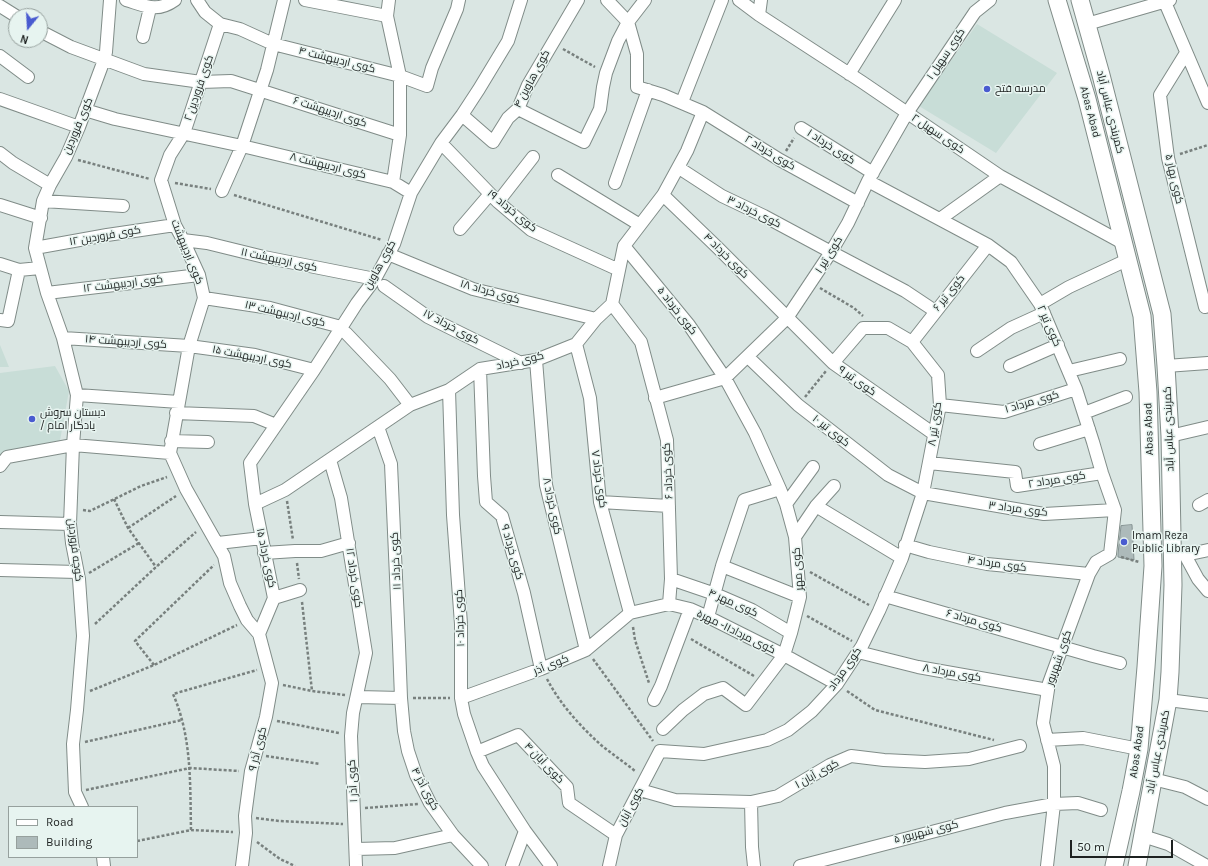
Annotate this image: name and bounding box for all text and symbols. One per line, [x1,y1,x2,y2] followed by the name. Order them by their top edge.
[8,8,48,48] north arrow
[924,26,968,82] street label: کوی سهیل ۱
[19,32,30,46] text: N
[297,44,377,76] street label: کوی اردیبهشت ۴
[511,48,553,110] street label: کوی هاوین ۴
[182,53,216,123] street label: کوی فروردین ۲
[1093,69,1127,155] street label: کمربندی عباس آباد
[995,82,1046,96] place label: مدرسه فتح
[982,84,992,94] marker: مدرسه فتح
[1077,85,1103,139] street label: Abas Abad
[292,94,368,130] street label: کوی اردیبهشت ۶
[60,96,96,156] street label: کوی فروردین
[909,111,967,157] street label: کوی سهیل ۲
[804,127,858,167] street label: کوی خرداد ۱
[742,133,798,173] street label: کوی خرداد ۲
[288,150,368,182] street label: کوی اردیبهشت ۸
[1162,153,1186,205] street label: کوی بهار ۵
[484,187,540,235] street label: کوی خرداد ۱۹
[725,193,783,231] street label: کوی خرداد ۳
[168,218,206,286] street label: کوی اردیبهشت
[68,223,142,249] street label: کوی فروردین ۱۲
[701,231,751,281] street label: کوی خرداد ۴
[812,234,846,276] street label: کوی تیر ۱
[361,238,399,292] street label: کوی هاوین
[239,245,319,275] street label: کوی اردیبهشت ۱۱
[930,272,968,314] street label: کوی تیر ۶
[82,273,164,295] street label: کوی اردیبهشت ۱۲
[459,277,521,307] street label: کوی خرداد ۱۸
[654,284,700,338] street label: کوی خرداد ۵
[243,298,327,330] street label: کوی اردیبهشت ۱۳
[1034,303,1064,349] street label: کوی تیر ۲
[421,307,481,347] street label: کوی خرداد ۱۷
[85,333,167,351] street label: کوی اردیبهشت ۱۴
[211,343,293,371] street label: کوی اردیبهشت ۱۵
[495,349,545,373] street label: کوی خرداد
[835,363,879,399] street label: کوی تیر ۹
[1161,386,1177,472] street label: کمربندی عباس آباد
[1003,388,1061,416] street label: کوی مرداد ۱
[925,401,945,447] street label: کوی تیر ۸
[1141,402,1157,456] street label: Abas Abad
[40,406,106,432] place label: دبستان سروش / یادگار امام
[810,412,852,450] street label: کوی تیر ۱۰
[27,414,37,424] marker: دبستان سروش / یادگار امام
[660,442,676,500] street label: کوی خرداد ۶
[588,449,610,509] street label: کوی خرداد ۷
[1027,469,1087,491] street label: کوی مرداد ۲
[539,476,565,536] street label: کوی خرداد ۸
[988,499,1048,519] street label: کوی مرداد ۳
[65,518,85,582] street label: کوچه فروردین
[498,523,526,581] street label: کوی خرداد ۹
[253,527,279,589] street label: کوی خرداد ۱۵
[1132,529,1200,555] place label: Imam Reza Public Library
[388,532,404,590] street label: کوی خرداد ۱۱
[1119,537,1129,547] marker: Imam Reza Public Library
[343,547,365,609] street label: کوی خرداد ۱۲
[790,547,806,591] street label: کوی مهر
[967,553,1027,575] street label: کوی مرداد ۴
[706,586,760,620] street label: کوی مهر ۴
[452,589,468,647] street label: کوی خرداد ۱۰
[694,607,778,657] street label: کوی مرداد۱۱- مهر۵
[945,607,1003,635] street label: کوی مرداد ۶
[1043,629,1075,687] street label: کوی شهریور
[825,645,865,693] street label: کوی مرداد
[531,652,571,678] street label: کوی آذر
[922,661,982,685] street label: کوی مرداد ۸
[1143,709,1173,795] street label: کمربندی عباس آباد
[246,725,270,773] street label: کوی آذر ۹
[1127,725,1147,779] street label: Abas Abad
[521,740,567,786] street label: کوی آبان ۴
[793,757,841,791] street label: کوی آبان ۱
[345,759,361,803] street label: کوی آذر ۱
[408,765,442,813] street label: کوی آذر ۴
[615,785,647,829] street label: کوی آبان
[8,806,138,858] legend
[46,815,74,829] text: Road
[892,818,960,846] street label: کوی شهریور ۵
[1072,832,1175,858] scale bar
[46,835,92,849] text: Building
[1077,840,1105,854] text: 50 m

